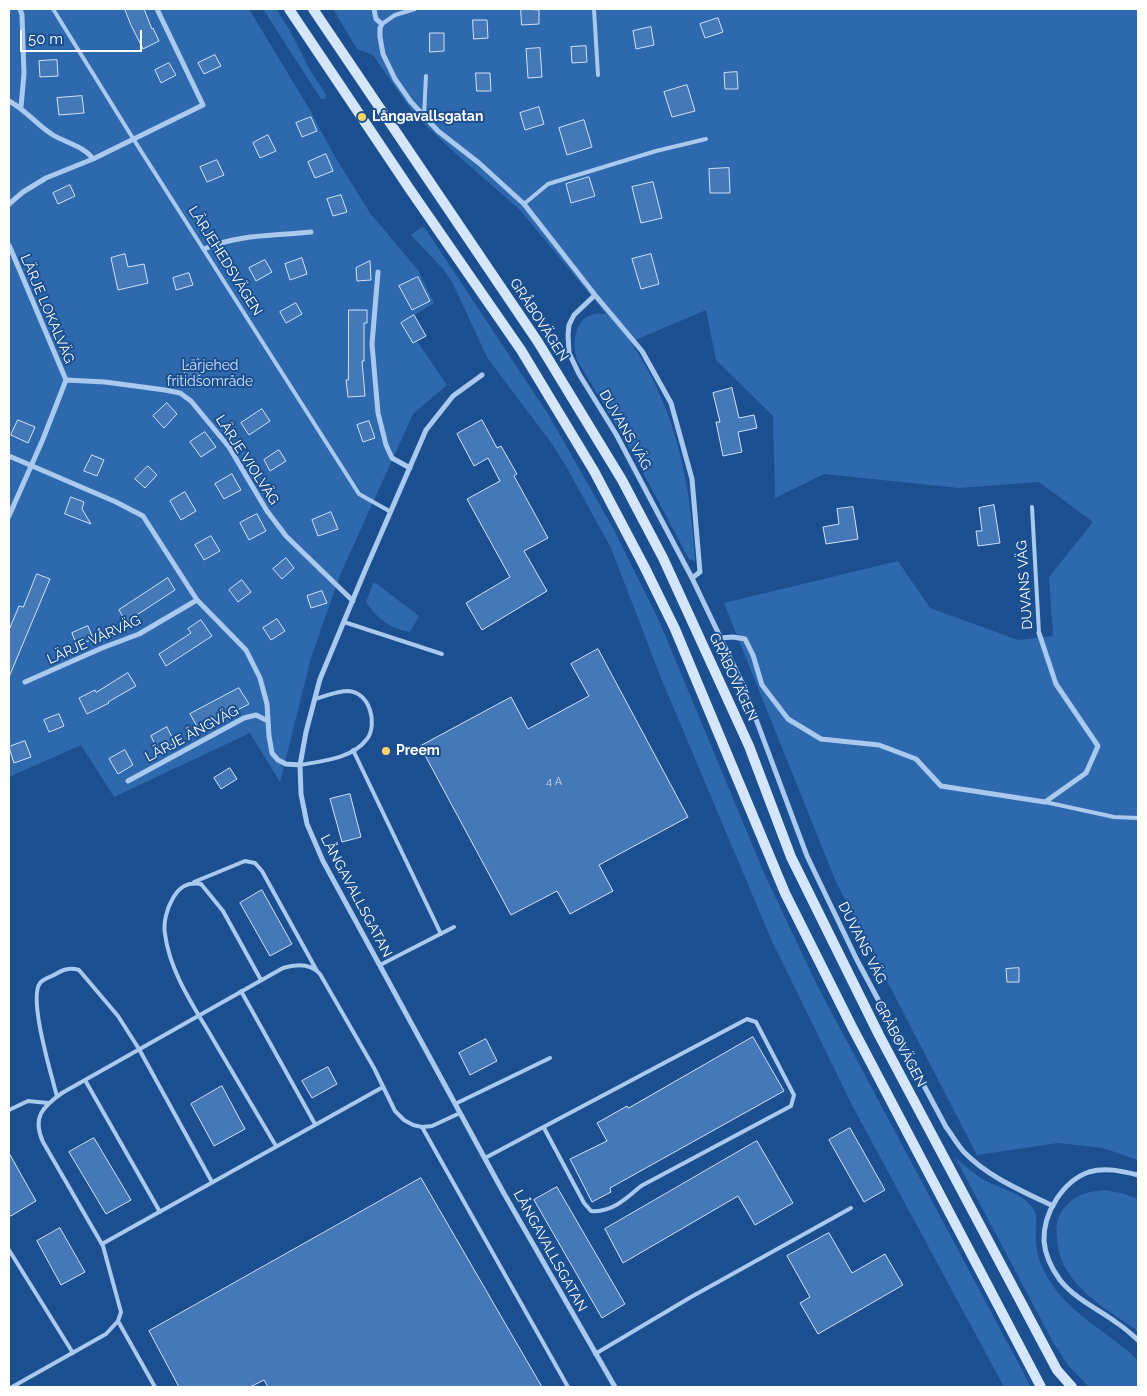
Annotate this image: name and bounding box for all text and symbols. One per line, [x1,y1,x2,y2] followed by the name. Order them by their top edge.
[22,20,145,52] scale bar
[28,30,63,48] text: 50 m
[372,109,483,125] place label: Långavallsgatan
[356,111,368,123] marker: Långavallsgatan
[184,203,266,319] street label: LÄRJEHEDSVÄGEN
[16,252,78,366] street label: LÄRJE LOKALVÄG
[506,276,572,364] street label: GRÅBOVÄGEN
[167,358,253,391] park label: Lärjehed fritidsområde
[595,387,655,473] street label: DUVANS VÄG
[212,412,282,508] street label: LÄRJE VIOLVÄG
[1014,540,1036,630] street label: DUVANS VÄG
[45,612,143,668] street label: LÄRJE VÅRVÄG
[705,630,761,724] street label: GRÅBOVÄGEN
[142,702,242,766] street label: LÄRJE ÄNGVÄG
[396,743,440,759] place label: Preem
[380,745,392,757] marker: Preem
[546,775,562,789] house number: 4 A
[317,832,395,960] street label: LÅNGAVALLSGATAN
[834,899,890,987] street label: DUVANS VÄG
[870,998,930,1090] street label: GRÅBOVÄGEN
[510,1187,590,1315] street label: LÅNGAVALLSGATAN

